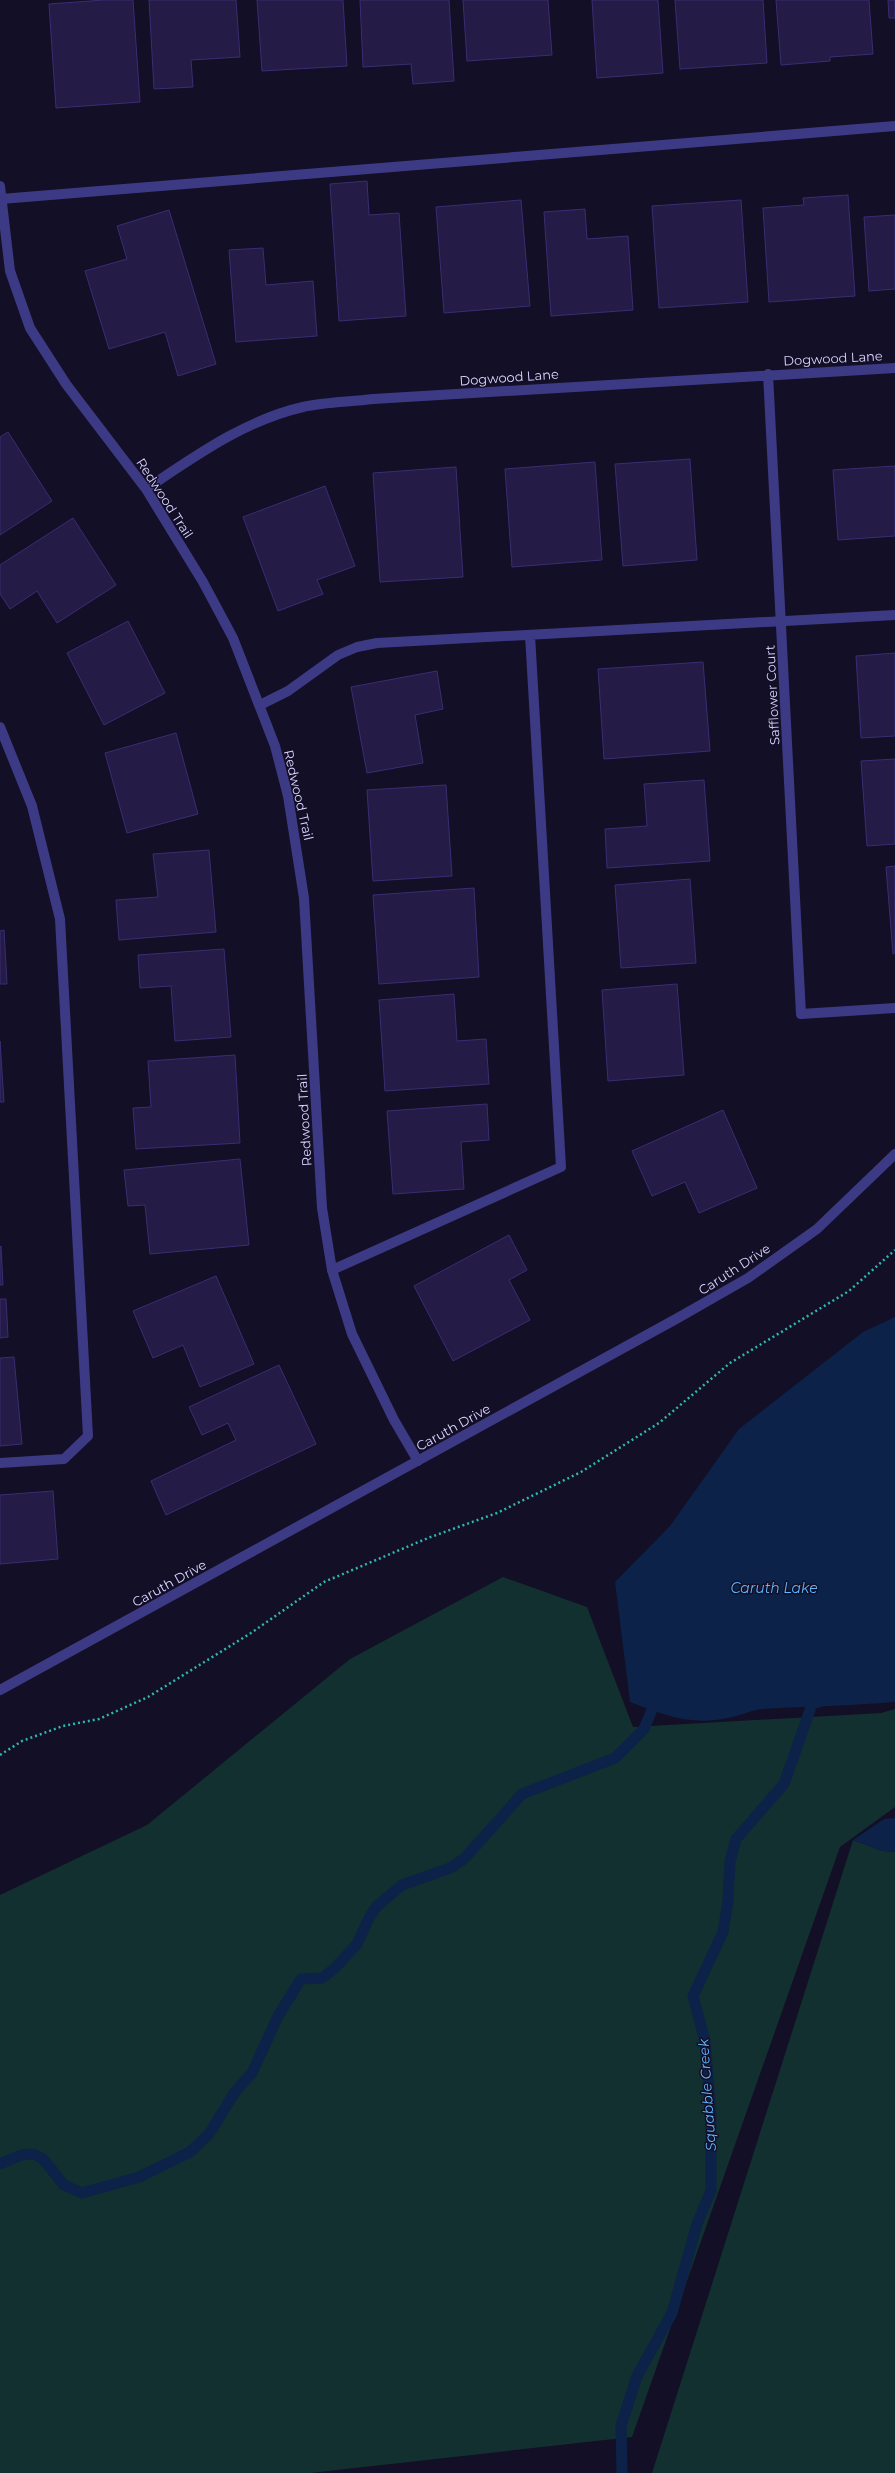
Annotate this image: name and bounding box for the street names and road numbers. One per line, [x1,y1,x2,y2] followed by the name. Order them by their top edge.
[783,347,883,369] street label: Dogwood Lane
[459,366,559,388] street label: Dogwood Lane
[133,455,197,541] street label: Redwood Trail
[761,645,783,745] street label: Safflower Court
[281,748,317,842] street label: Redwood Trail
[294,1073,314,1167] street label: Redwood Trail
[695,1240,773,1298] street label: Caruth Drive
[413,1400,493,1454] street label: Caruth Drive
[129,1556,209,1610] street label: Caruth Drive

